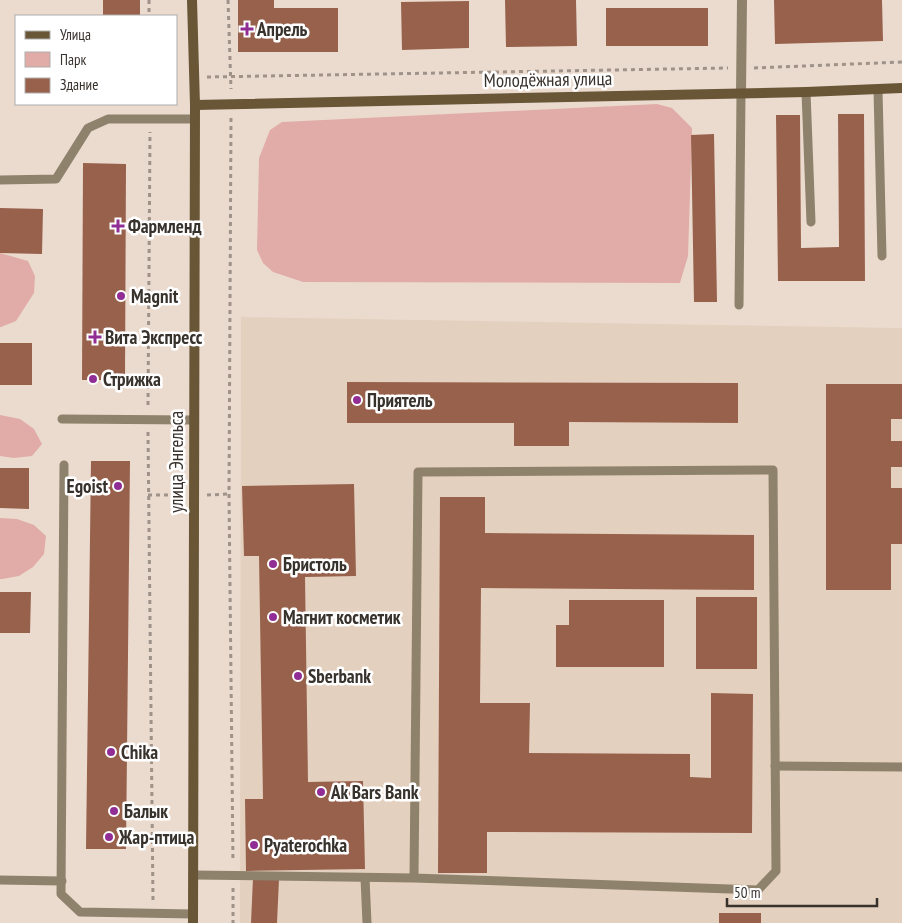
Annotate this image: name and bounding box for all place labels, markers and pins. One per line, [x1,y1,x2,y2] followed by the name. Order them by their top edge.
[256,17,308,41] place label: Апрель
[241,23,253,35] marker: Апрель
[128,214,201,238] place label: Фармленд
[112,220,124,232] marker: Фармленд
[131,284,179,308] place label: Magnit
[115,290,127,302] marker: Magnit
[105,325,203,349] place label: Вита Экспресс
[89,331,101,343] marker: Вита Экспресс
[103,367,161,391] place label: Стрижка
[87,373,99,385] marker: Стрижка
[367,388,433,412] place label: Приятель
[351,394,363,406] marker: Приятель
[67,474,108,498] place label: Egoist
[112,480,124,492] marker: Egoist
[283,552,347,576] place label: Бристоль
[267,558,279,570] marker: Бристоль
[283,605,401,629] place label: Магнит косметик
[267,611,279,623] marker: Магнит косметик
[308,664,371,688] place label: Sberbank
[292,670,304,682] marker: Sberbank
[121,740,158,764] place label: Chika
[105,746,117,758] marker: Chika
[330,780,419,804] place label: Ak Bars Bank
[315,786,327,798] marker: Ak Bars Bank
[124,799,168,823] place label: Балык
[108,805,120,817] marker: Балык
[118,825,195,849] place label: Жар-птица
[103,831,115,843] marker: Жар-птица
[264,833,347,857] place label: Pyaterochka
[248,839,260,851] marker: Pyaterochka

